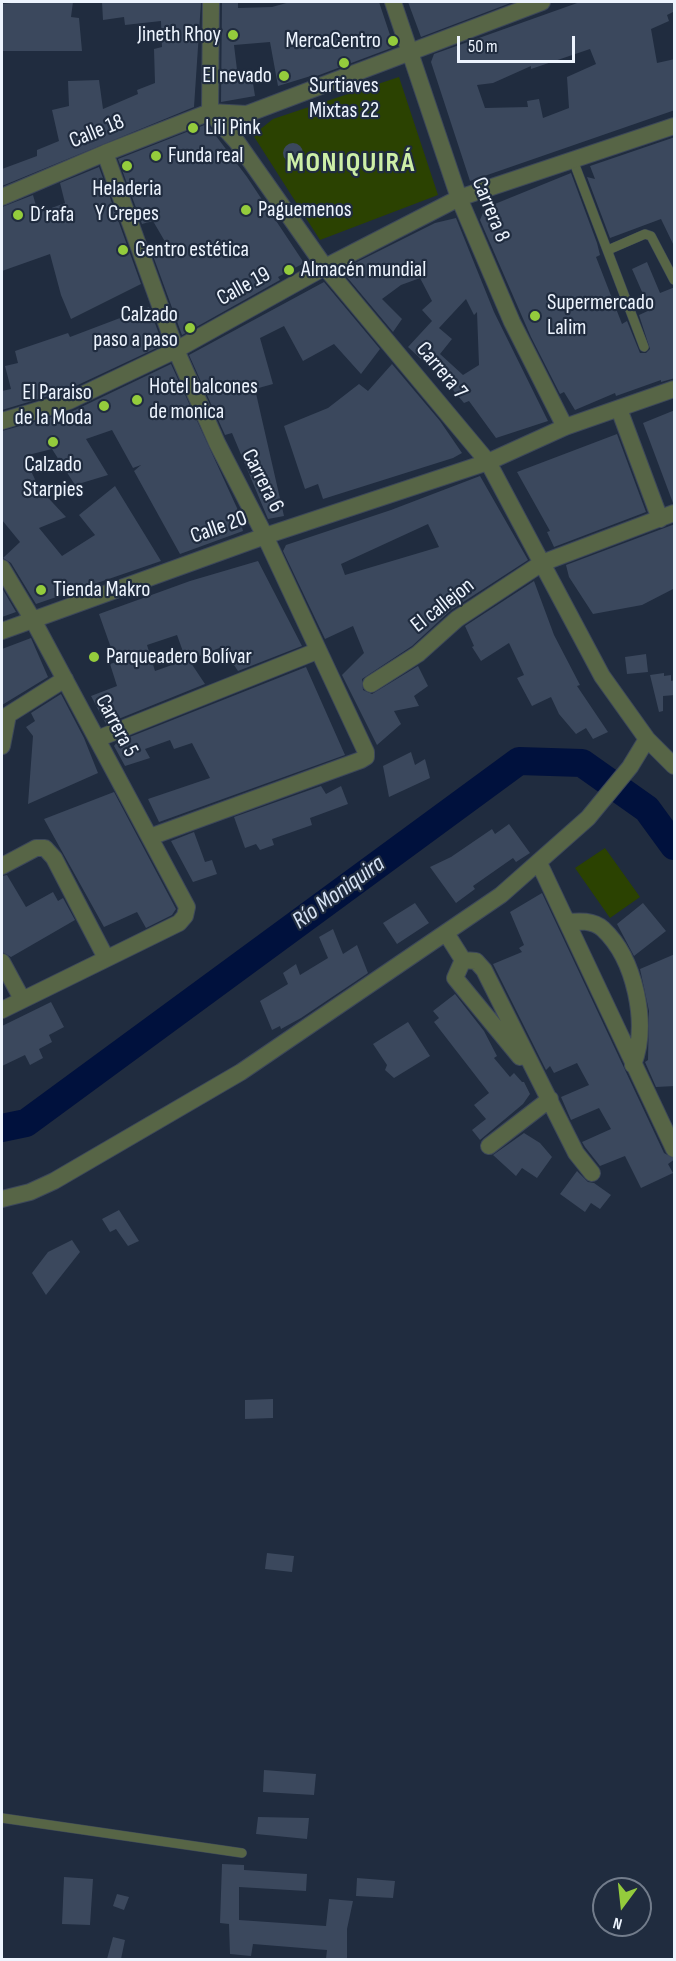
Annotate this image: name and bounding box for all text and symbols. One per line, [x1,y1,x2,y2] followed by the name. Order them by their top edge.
[138,22,221,48] place label: Jineth Rhoy
[460,24,578,62] scale bar
[226,28,240,42] marker: Jineth Rhoy
[285,28,381,54] place label: MercaCentro
[386,34,400,48] marker: MercaCentro
[468,36,498,57] text: 50 m
[337,56,351,70] marker: Surtiaves Mixtas 22
[202,63,272,89] place label: El nevado
[277,69,291,83] marker: El nevado
[309,73,379,124] place label: Surtiaves Mixtas 22
[66,109,128,155] street label: Calle 18
[205,115,261,141] place label: Lili Pink
[186,121,200,135] marker: Lili Pink
[168,143,243,169] place label: Funda real
[286,147,416,181] district label: MONIQUIRÁ
[149,149,163,163] marker: Funda real
[120,159,134,173] marker: Heladeria Y Crepes
[465,174,515,246] street label: Carrera 8
[92,176,162,228] place label: Heladeria Y Crepes
[258,197,352,223] place label: Paguemenos
[30,202,74,228] place label: D´rafa
[239,203,253,217] marker: Paguemenos
[11,208,25,222] marker: D´rafa
[135,237,249,263] place label: Centro estética
[116,243,130,257] marker: Centro estética
[301,257,426,283] place label: Almacén mundial
[213,262,275,312] street label: Calle 19
[282,263,296,277] marker: Almacén mundial
[547,290,654,342] place label: Supermercado Lalim
[93,302,178,354] place label: Calzado paso a paso
[528,309,542,323] marker: Supermercado Lalim
[183,321,197,335] marker: Calzado paso a paso
[409,337,473,405] street label: Carrera 7
[149,374,258,426] place label: Hotel balcones de monica
[15,380,92,432] place label: El Paraiso de la Moda
[130,393,144,407] marker: Hotel balcones de monica
[97,399,111,413] marker: El Paraiso de la Moda
[46,435,60,449] marker: Calzado Starpies
[235,445,289,517] street label: Carrera 6
[23,452,83,504] place label: Calzado Starpies
[187,506,251,550] street label: Calle 20
[406,573,480,639] street label: El callejon
[53,577,150,603] place label: Tienda Makro
[34,583,48,597] marker: Tienda Makro
[106,644,252,670] place label: Parqueadero Bolívar
[87,650,101,664] marker: Parqueadero Bolívar
[89,690,143,762] street label: Carrera 5
[287,850,391,936] water label: Río Moniquira
[592,1877,652,1937] north arrow
[611,1913,624,1933] text: N

